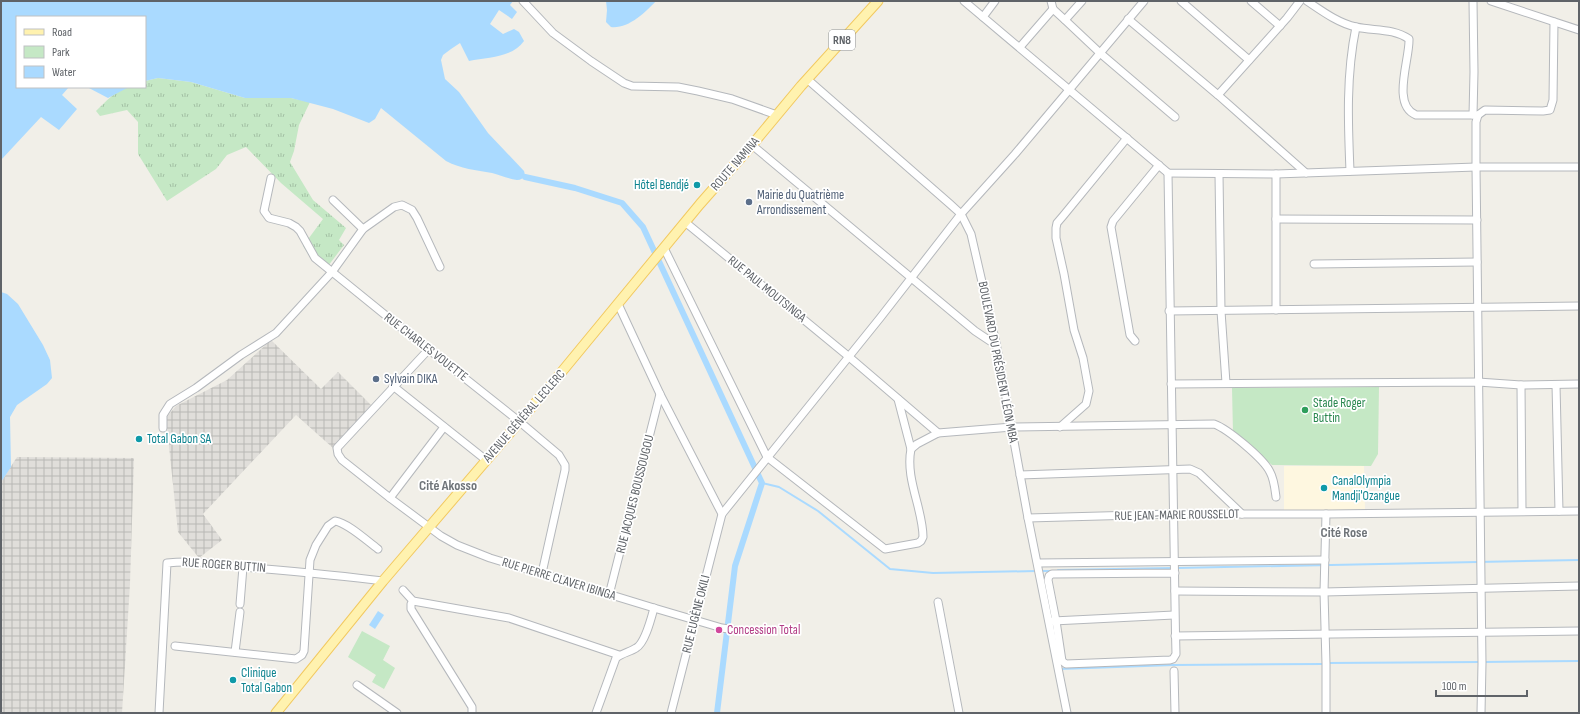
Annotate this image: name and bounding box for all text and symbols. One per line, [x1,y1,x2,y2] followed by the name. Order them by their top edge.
[16,16,146,88] legend
[52,25,72,40] text: Road
[829,30,855,50] road number: RN8
[52,45,70,60] text: Park
[52,65,76,80] text: Water
[707,133,763,194] street label: ROUTE NAMINA
[634,177,689,193] place label: Hôtel Bendjé
[692,180,702,190] marker: Hôtel Bendjé
[756,187,844,218] place label: Mairie du Quatrième Arrondissement
[744,197,754,207] marker: Mairie du Quatrième Arrondissement
[724,252,810,326] street label: RUE PAUL MOUTSINGA
[974,280,1022,445] street label: BOULEVARD DU PRÉSIDENT LÉON MBA
[381,309,471,385] street label: RUE CHARLES VOUETTE
[479,366,569,466] street label: AVENUE GÉNÉRAL LECLERC
[384,371,438,387] place label: Sylvain DIKA
[371,374,381,384] marker: Sylvain DIKA
[1313,395,1366,426] place label: Stade Roger Buttin
[1300,405,1310,415] marker: Stade Roger Buttin
[147,431,212,447] place label: Total Gabon SA
[613,433,657,555] street label: RUE JACQUES BOUSSOUGOU
[134,434,144,444] marker: Total Gabon SA
[1332,473,1400,504] place label: CanalOlympia Mandji'Ozangue
[419,477,477,494] district label: Cité Akosso
[1319,483,1329,493] marker: CanalOlympia Mandji'Ozangue
[1114,506,1240,524] street label: RUE JEAN-MARIE ROUSSELOT
[1321,524,1367,541] district label: Cité Rose
[181,554,267,576] street label: RUE ROGER BUTTIN
[500,554,618,604] street label: RUE PIERRE CLAVER IBINGA
[679,573,713,655] street label: RUE EUGÈNE OKILI
[727,622,800,638] place label: Concession Total
[714,625,724,635] marker: Concession Total
[241,665,292,696] place label: Clinique Total Gabon
[1436,672,1527,698] scale bar
[228,675,238,685] marker: Clinique Total Gabon
[1442,679,1467,694] text: 100 m

